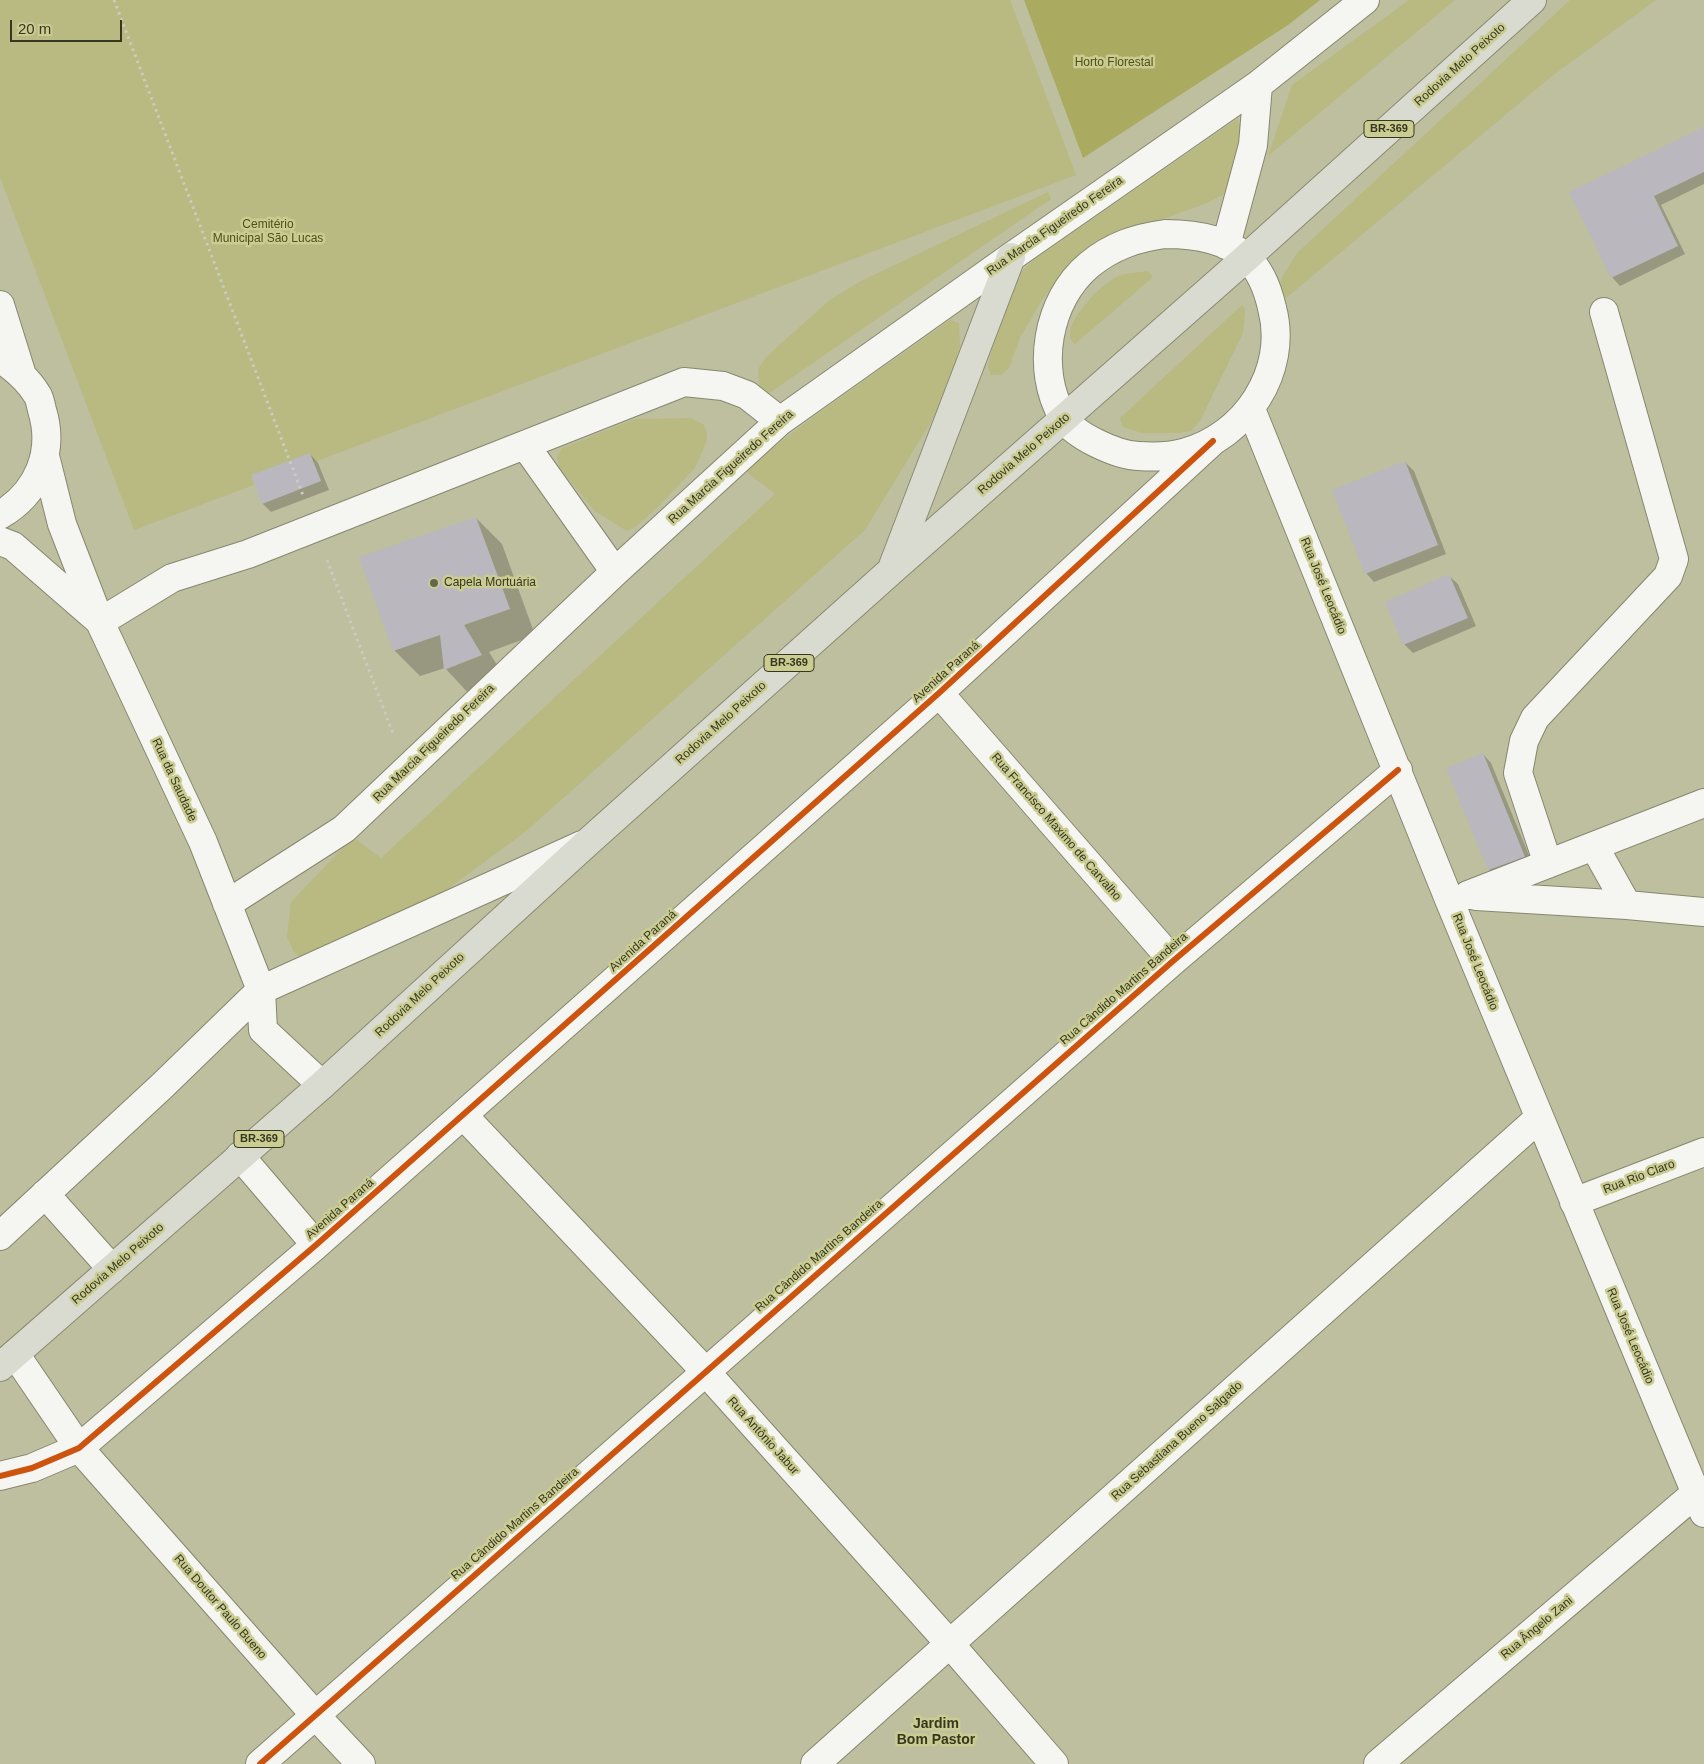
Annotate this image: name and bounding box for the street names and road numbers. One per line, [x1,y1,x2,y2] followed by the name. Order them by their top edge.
[1412,21,1508,109] street label: Rodovia Melo Peixoto
[1364,120,1414,138] road number: BR-369
[984,173,1126,279] street label: Rua Marcia Figueiredo Fereira
[666,407,796,527] street label: Rua Marcia Figueiredo Fereira
[975,410,1073,498] street label: Rodovia Melo Peixoto
[1297,536,1349,636] street label: Rua José Leocádio
[910,638,982,706] street label: Avenida Paraná
[764,654,814,671] road number: BR-369
[673,679,769,767] street label: Rodovia Melo Peixoto
[370,681,498,805] street label: Rua Marcia Figueiredo Fereira
[148,736,200,824] street label: Rua da Saudade
[988,750,1124,904] street label: Rua Francisco Maximo de Carvalho
[607,907,679,975] street label: Avenida Paraná
[1449,912,1501,1012] street label: Rua José Leocádio
[1057,930,1191,1048] street label: Rua Cândido Martins Bandeira
[372,950,468,1040] street label: Rodovia Melo Peixoto
[234,1130,284,1148] road number: BR-369
[1601,1157,1677,1197] street label: Rua Rio Claro
[303,1176,377,1242] street label: Avenida Paraná
[752,1197,886,1315] street label: Rua Cândido Martins Bandeira
[69,1220,167,1308] street label: Rodovia Melo Peixoto
[1603,1286,1657,1386] street label: Rua José Leocádio
[1109,1379,1245,1503] street label: Rua Sebastiana Bueno Salgado
[724,1394,802,1478] street label: Rua Antônio Jabur
[448,1465,582,1583] street label: Rua Cândido Martins Bandeira
[171,1552,269,1662] street label: Rua Doutor Paulo Bueno
[1498,1594,1576,1662] street label: Rua Ângelo Zani

